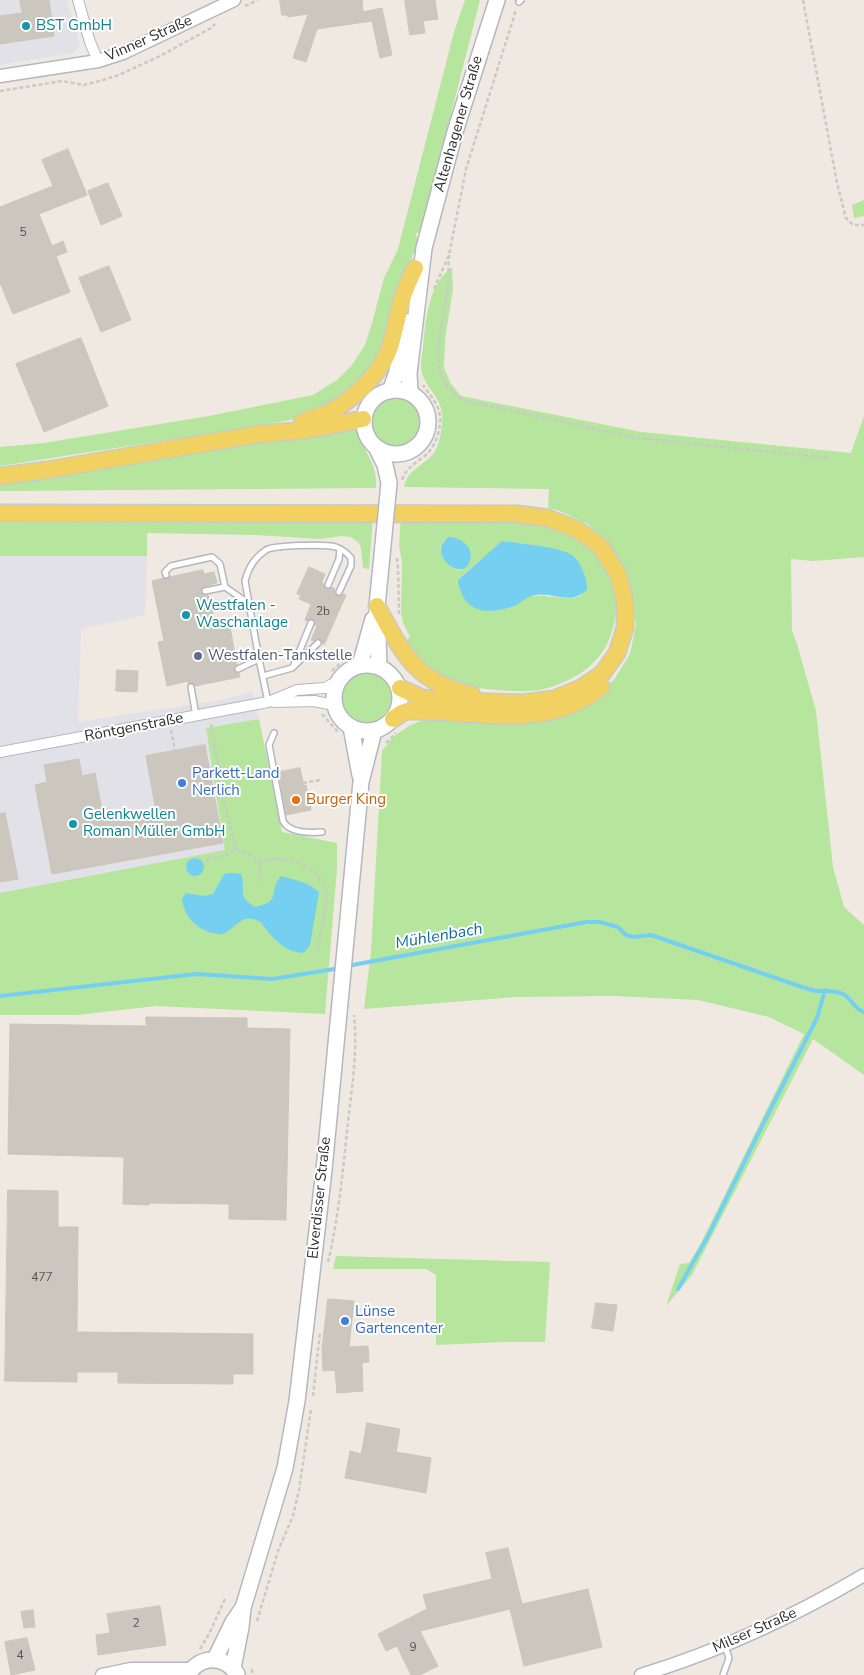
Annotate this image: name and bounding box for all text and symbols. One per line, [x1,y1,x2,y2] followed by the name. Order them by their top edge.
[103,12,195,66] street label: Vinner Straße
[36,17,112,35] place label: BST GmbH
[20,20,32,32] marker: BST GmbH
[431,54,487,194] street label: Altenhagener Straße
[19,226,27,240] house number: 5
[196,597,288,632] place label: Westfalen - Waschanlage
[316,605,330,619] house number: 2b
[180,609,192,621] marker: Westfalen - Waschanlage
[208,647,352,665] place label: Westfalen-Tankstelle
[192,650,204,662] marker: Westfalen-Tankstelle
[83,710,185,746] street label: Röntgenstraße
[192,765,280,800] place label: Parkett-Land Nerlich
[176,777,188,789] marker: Parkett-Land Nerlich
[306,791,386,809] place label: Burger King
[290,794,302,806] marker: Burger King
[83,806,226,841] place label: Gelenkwellen Roman Müller GmbH
[67,818,79,830] marker: Gelenkwellen Roman Müller GmbH
[394,920,484,954] water label: Mühlenbach
[305,1136,335,1260] street label: Elverdisser Straße
[31,1271,53,1285] house number: 477
[355,1303,443,1338] place label: Lünse Gartencenter
[339,1315,351,1327] marker: Lünse Gartencenter
[710,1604,800,1658] street label: Milser Straße
[132,1617,140,1631] house number: 2
[409,1641,417,1655] house number: 9
[16,1649,24,1663] house number: 4

